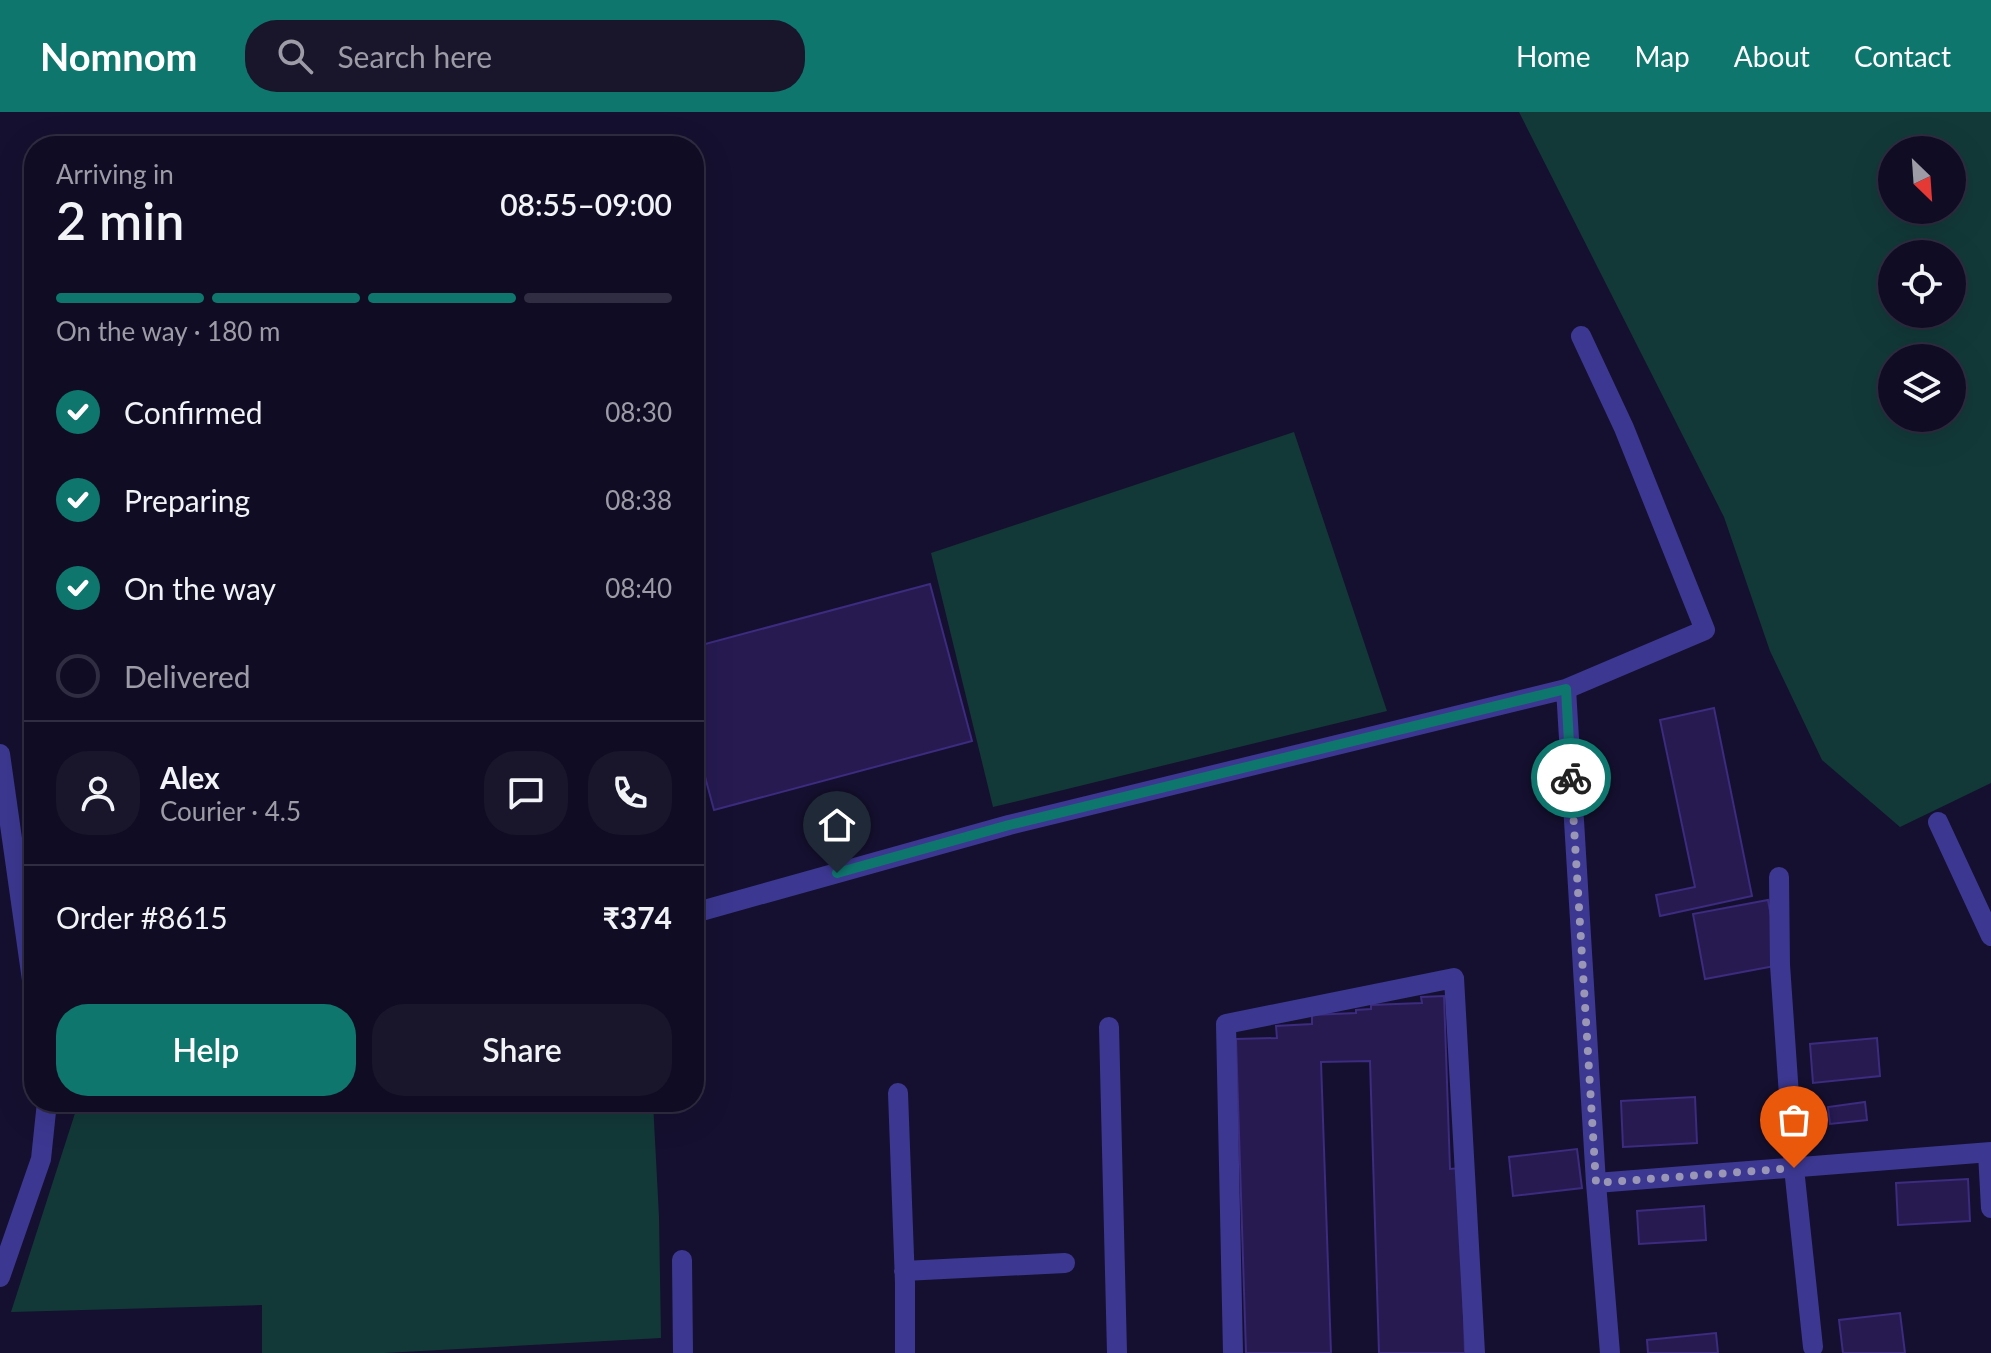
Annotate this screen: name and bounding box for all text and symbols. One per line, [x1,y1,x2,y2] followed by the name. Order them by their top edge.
[245,20,805,92] search box
[40,33,197,79] text: Nomnom
[273,34,317,78] icon: search
[337,38,492,74] text: Search here
[1516,39,1591,73] text: Home
[1635,39,1690,73] text: Map
[1734,39,1810,73] text: About
[1854,39,1951,73] text: Contact
[1878,136,1966,224] north arrow
[1878,136,1966,432] map controls
[56,158,174,190] text: Arriving in
[500,186,672,222] text: 08:55–09:00
[56,189,184,251] text: 2 min
[1878,240,1966,328] button: locate
[56,315,280,347] text: On the way · 180 m
[1878,344,1966,432] button: layers
[56,390,100,434] icon: check
[124,394,263,430] text: Confirmed
[605,396,672,428] text: 08:30
[56,478,100,522] icon: check
[124,482,250,518] text: Preparing
[605,484,672,516] text: 08:38
[56,566,100,610] icon: check
[124,570,276,606] text: On the way
[605,572,672,604] text: 08:40
[124,658,251,694] text: Delivered
[1531,738,1611,818] courier
[56,751,140,835] button: person
[484,751,568,835] button: chat
[588,751,672,835] button: phone
[1549,756,1593,800] icon: bike
[160,759,220,795] text: Alex
[803,791,871,873] pin
[160,795,301,827] text: Courier · 4.5
[815,803,859,847] icon: home
[56,899,228,935] text: Order #8615
[602,899,672,935] text: ₹374
[56,1004,356,1096] button: Help
[372,1004,672,1096] button: Share
[1760,1086,1828,1168] pin
[1772,1098,1816,1142] icon: bag

